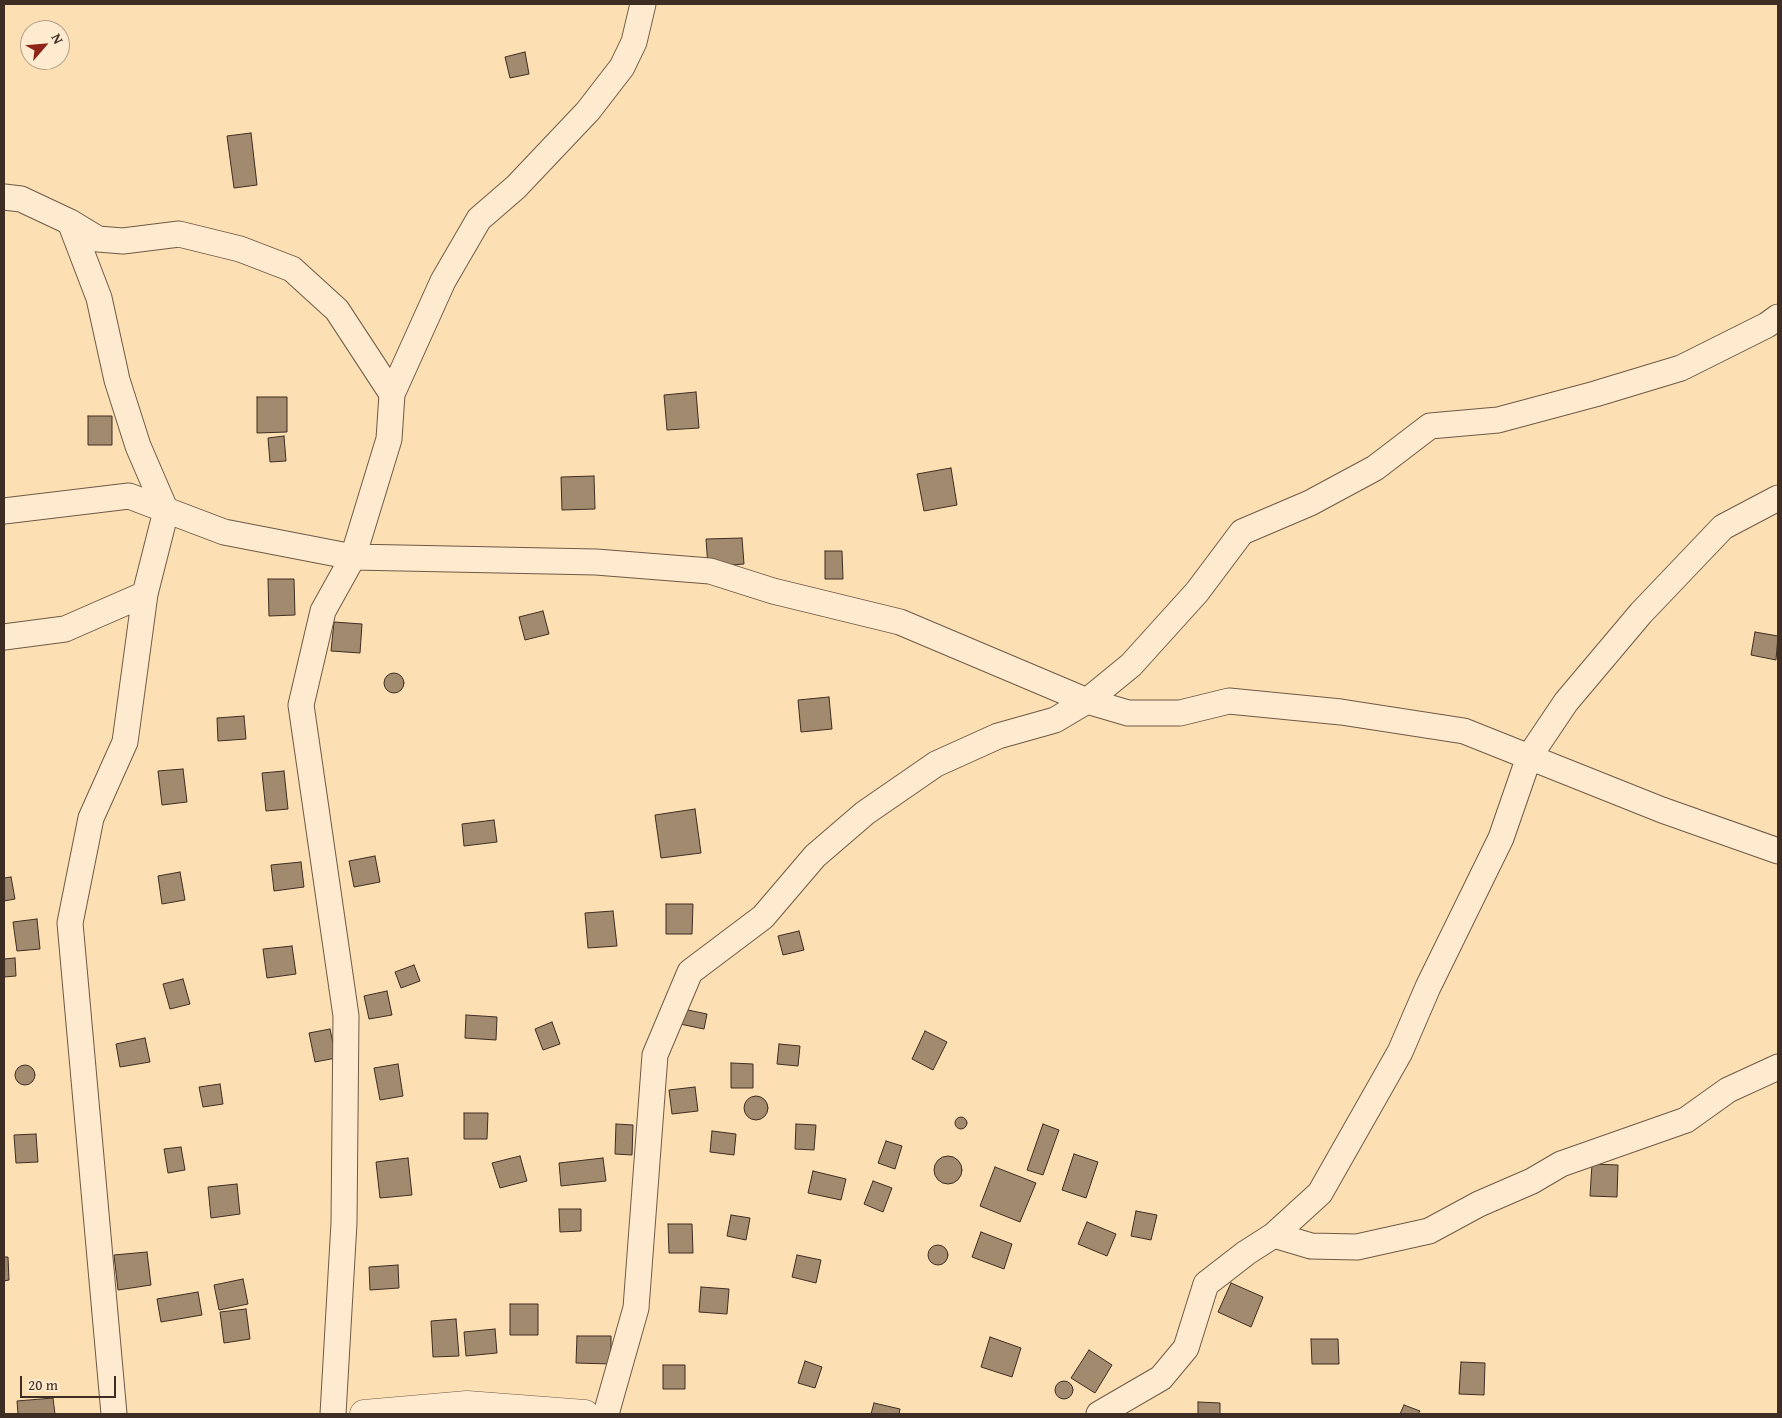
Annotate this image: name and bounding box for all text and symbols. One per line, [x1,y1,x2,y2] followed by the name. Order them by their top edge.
[20,20,70,70] north arrow
[46,30,69,47] text: N
[22,1366,119,1398] scale bar
[28,1374,58,1395] text: 20 m

